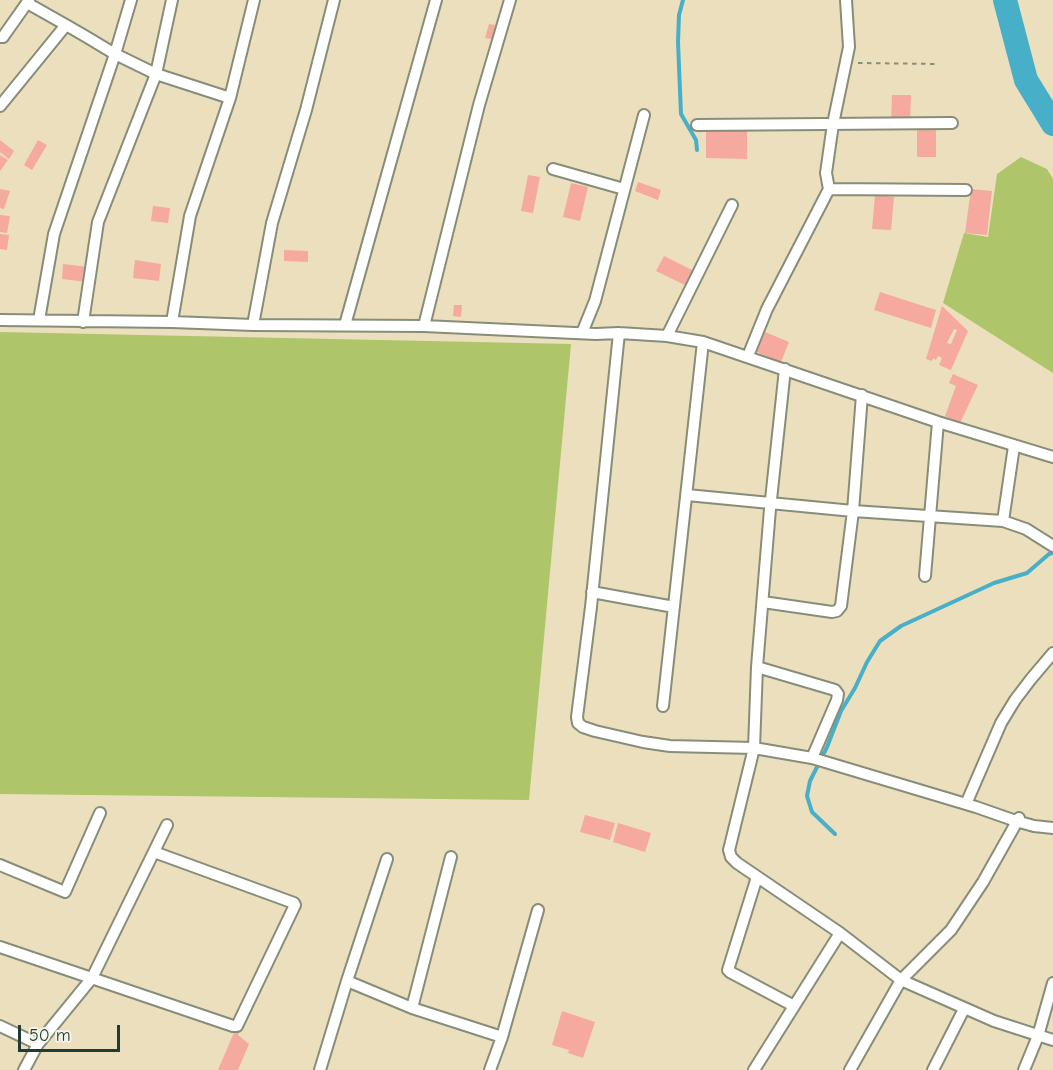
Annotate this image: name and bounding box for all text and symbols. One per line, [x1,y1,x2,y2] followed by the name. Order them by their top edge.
[21,1013,123,1051] scale bar
[29,1025,71,1046] text: 50 m

